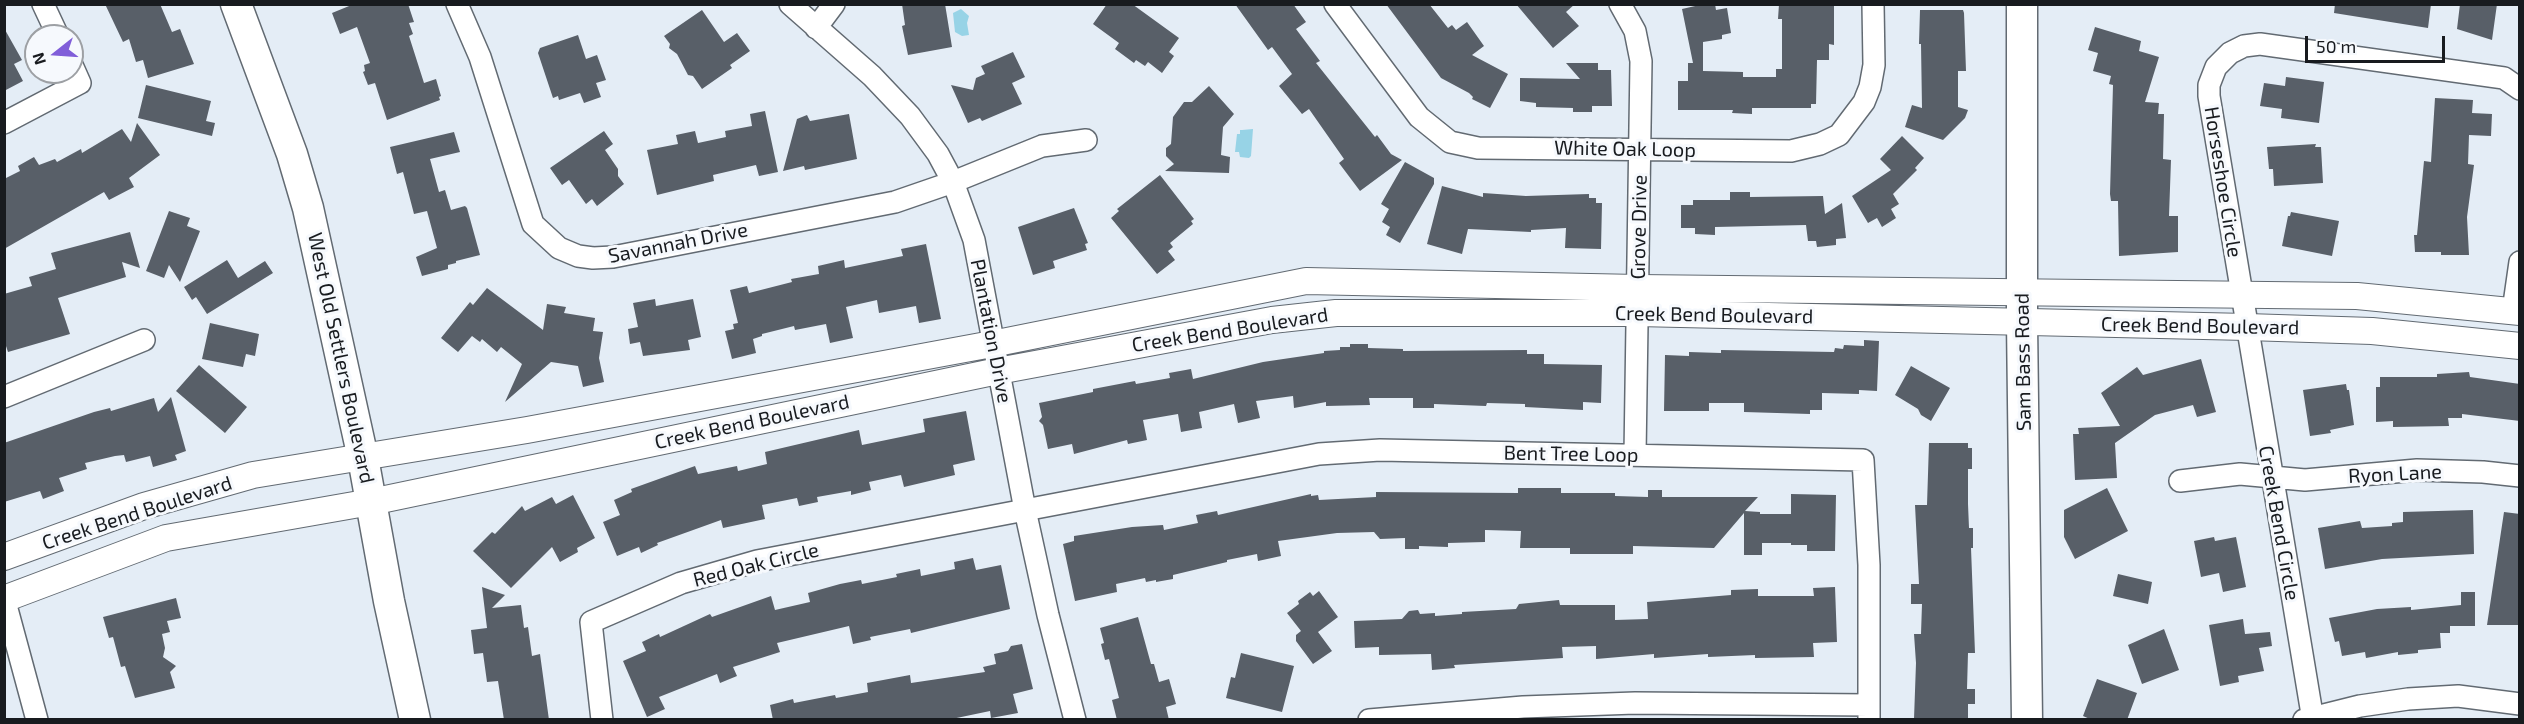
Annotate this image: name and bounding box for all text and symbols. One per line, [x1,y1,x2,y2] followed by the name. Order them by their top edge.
[24,24,84,84] north arrow
[2308,24,2448,62] scale bar
[2316,35,2356,57] text: 50 m
[27,51,49,67] text: N
[2199,105,2247,259] street label: Horseshoe Circle
[1554,136,1696,162] street label: White Oak Loop
[1626,174,1652,280] street label: Grove Drive
[606,218,750,268] street label: Savannah Drive
[303,230,379,486] street label: West Old Settlers Boulevard
[965,257,1017,405] street label: Plantation Drive
[2010,293,2036,431] street label: Sam Bass Road
[1615,301,1813,329] street label: Creek Bend Boulevard
[1130,303,1330,357] street label: Creek Bend Boulevard
[2101,312,2299,340] street label: Creek Bend Boulevard
[652,390,852,454] street label: Creek Bend Boulevard
[1503,441,1639,467] street label: Bent Tree Loop
[2254,444,2304,602] street label: Creek Bend Circle
[2347,460,2443,488] street label: Ryon Lane
[39,471,235,555] street label: Creek Bend Boulevard
[691,538,821,592] street label: Red Oak Circle

